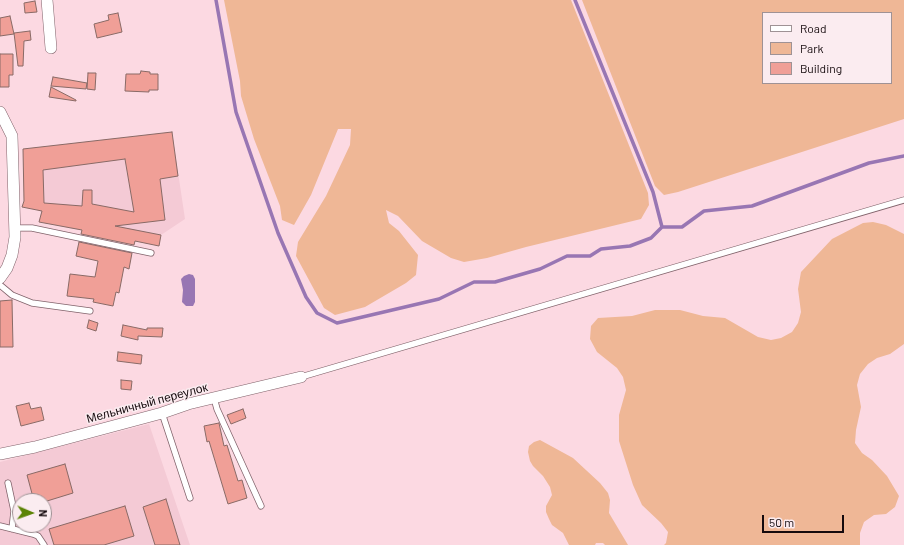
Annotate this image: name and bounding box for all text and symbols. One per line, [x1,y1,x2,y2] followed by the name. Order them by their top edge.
[762,12,892,84] legend
[800,21,827,35] text: Road
[800,41,824,55] text: Park
[800,61,842,75] text: Building
[85,380,209,426] street label: Мельничный переулок
[12,493,52,533] north arrow
[764,507,846,533] scale bar
[37,510,50,517] text: N
[769,515,794,529] text: 50 m

